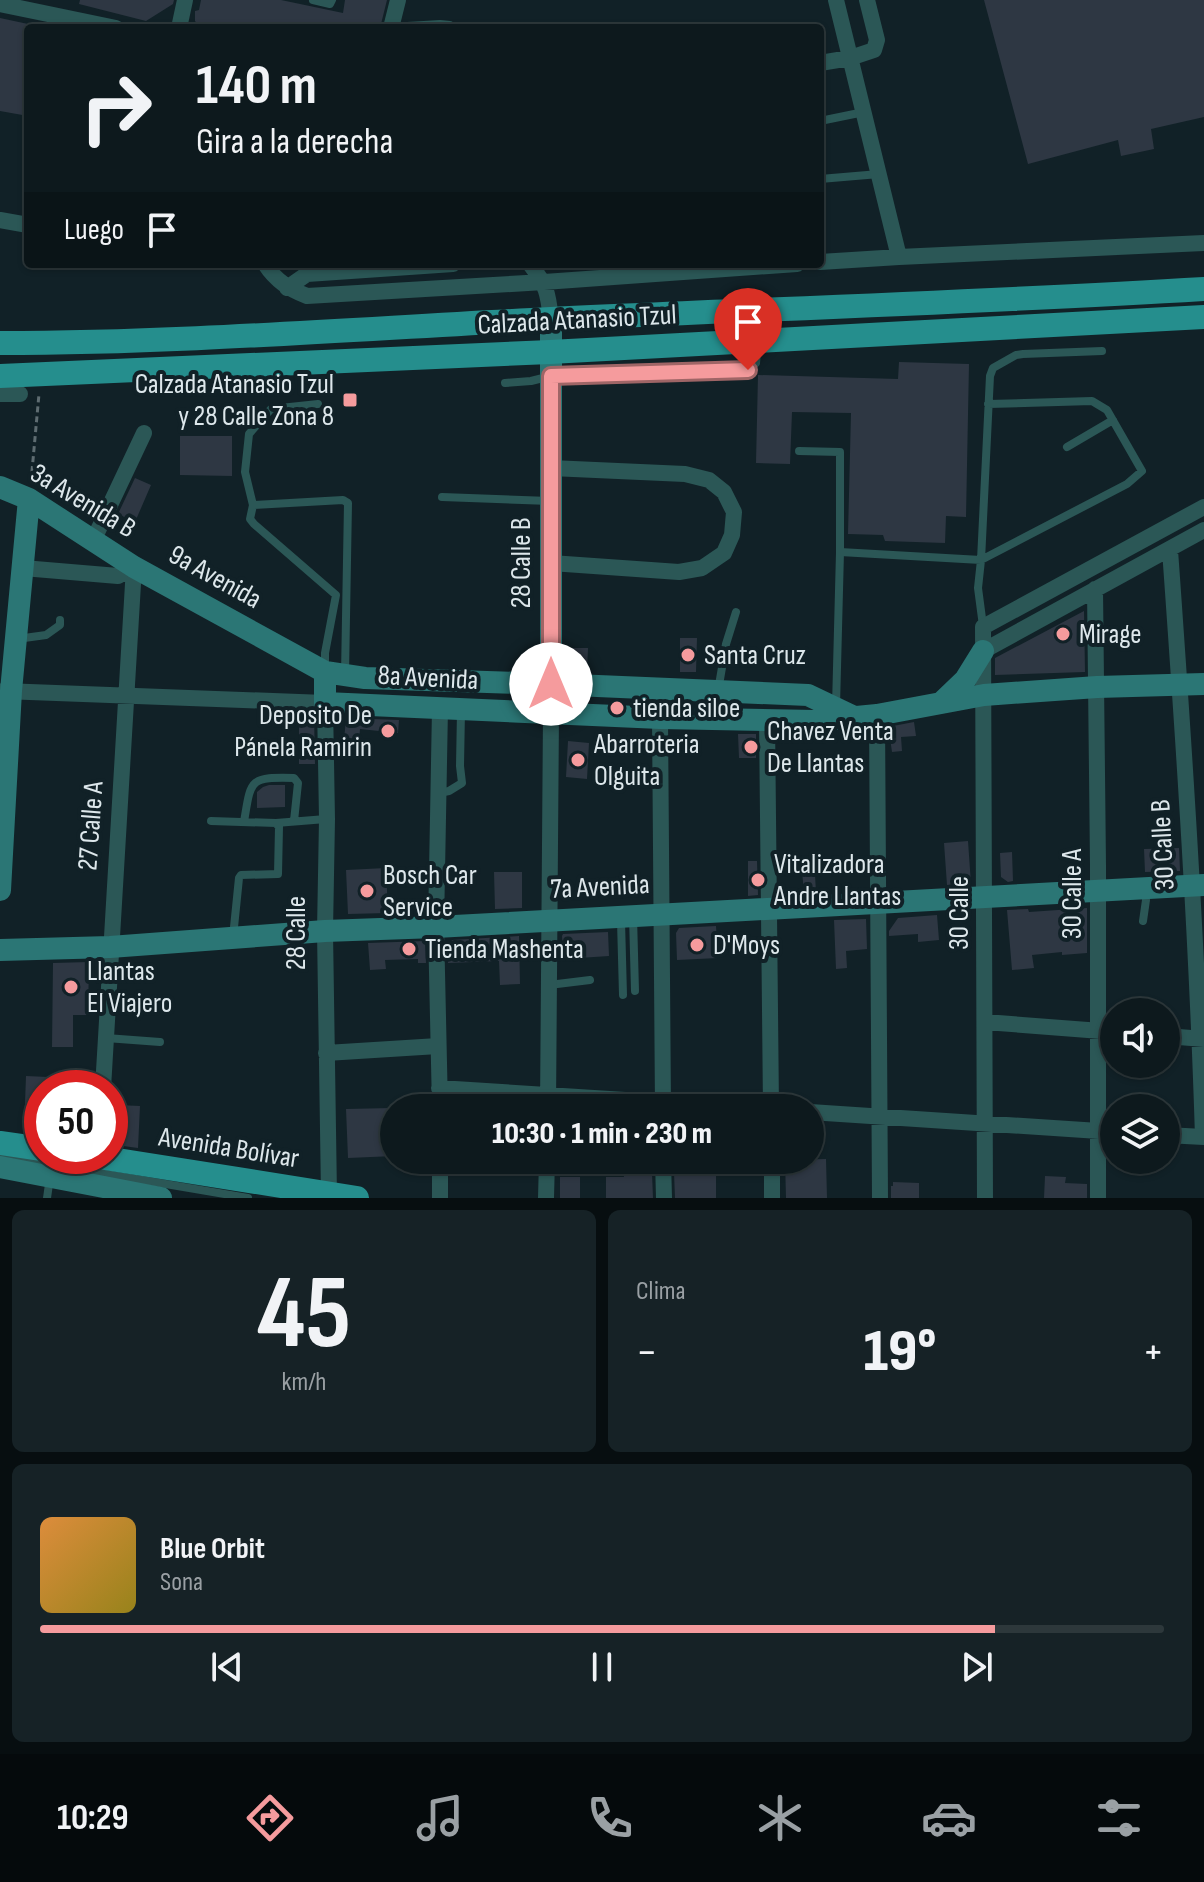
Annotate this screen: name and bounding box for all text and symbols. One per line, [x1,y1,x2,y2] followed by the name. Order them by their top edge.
[196,53,317,120] text: 140 m
[64,56,168,160] icon: right
[196,121,393,164] text: Gira a la derecha
[140,208,184,252] icon: arrive
[64,212,124,248] text: Luego
[714,288,782,370] pin
[477,298,677,342] street label: Calzada Atanasio Tzul
[726,300,770,344] icon: arrive
[135,368,334,433] place label: Calzada Atanasio Tzul y 28 Calle Zona 8
[341,391,359,409] marker: Calzada Atanasio Tzul y 28 Calle Zona 8
[24,457,142,545] street label: 3a Avenida B
[505,518,538,608] street label: 28 Calle B
[163,538,267,616] street label: 9a Avenida
[1079,618,1142,651] place label: Mirage
[1054,625,1072,643] marker: Mirage
[704,639,806,672] place label: Santa Cruz
[509,642,593,726] position arrow
[679,646,697,664] marker: Santa Cruz
[377,659,479,697] street label: 8a Avenida
[633,692,740,725] place label: tienda siloe
[234,699,372,764] place label: Deposito De Pánela Ramirin
[608,699,626,717] marker: tienda siloe
[767,715,894,780] place label: Chavez Venta De Llantas
[379,722,397,740] marker: Deposito De Pánela Ramirin
[593,728,700,793] place label: Abarroteria Olguita
[742,738,760,756] marker: Chavez Venta De Llantas
[569,751,587,769] marker: Abarroteria Olguita
[71,779,111,872] street label: 27 Calle A
[1144,799,1182,891] street label: 30 Calle B
[773,848,901,913] place label: Vitalizadora Andre Llantas
[1056,848,1089,939] street label: 30 Calle A
[383,859,477,924] place label: Bosch Car Service
[550,868,650,906] street label: 7a Avenida
[749,871,767,889] marker: Vitalizadora Andre Llantas
[943,876,976,950] street label: 30 Calle
[358,882,376,900] marker: Bosch Car Service
[280,896,313,970] street label: 28 Calle
[713,929,780,962] place label: D'Moys
[425,933,584,966] place label: Tienda Mashenta
[688,936,706,954] marker: D'Moys
[400,940,418,958] marker: Tienda Mashenta
[87,955,172,1020] place label: Llantas El Viajero
[62,978,80,996] marker: Llantas El Viajero
[1100,998,1180,1174] map controls
[1100,998,1180,1078] button: sound
[24,1070,128,1174] speed limit sign: 50
[1100,1094,1180,1174] button: layers
[492,1116,712,1152] text: 10:30 · 1 min · 230 m
[156,1120,301,1175] street label: Avenida Bolívar
[257,1252,351,1377] text: 45
[636,1276,686,1307] text: Clima
[863,1316,937,1388] text: 19°
[636,1326,658,1379] text: −
[1142,1326,1164,1379] text: +
[282,1367,326,1398] text: km/h
[160,1531,265,1567] text: Blue Orbit
[160,1567,203,1598] text: Sona
[205,1645,249,1689] icon: previous
[580,1645,624,1689] icon: pause
[955,1645,999,1689] icon: next
[242,1790,298,1846] icon: directions
[412,1790,468,1846] icon: music
[582,1790,638,1846] icon: phone
[752,1790,808,1846] icon: climate
[921,1790,977,1846] icon: car
[1091,1790,1147,1846] icon: filters
[57,1797,129,1840] text: 10:29

